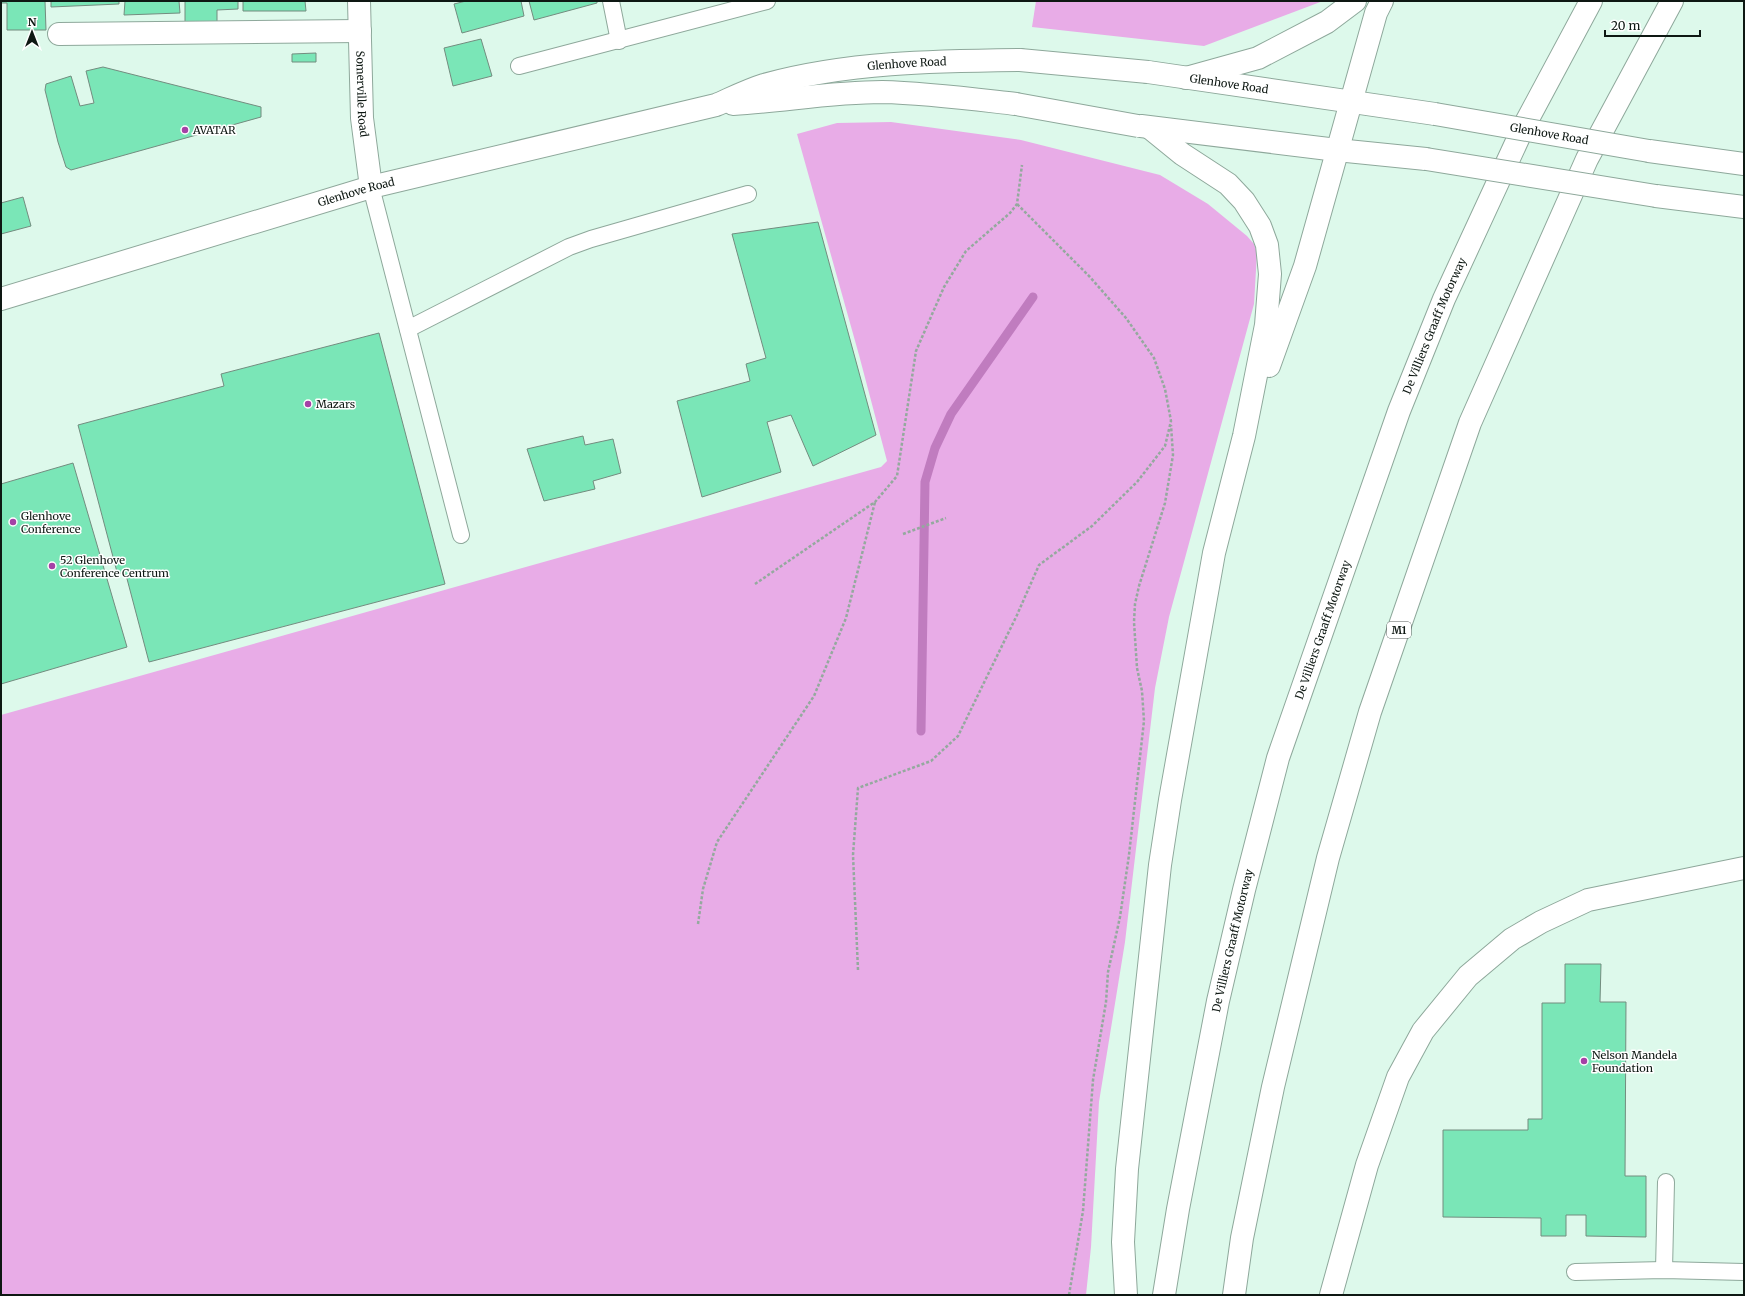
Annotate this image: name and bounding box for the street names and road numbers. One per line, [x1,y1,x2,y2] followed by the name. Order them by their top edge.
[353,50,371,138] street label: Somerville Road
[867,54,947,73] street label: Glenhove Road
[1189,71,1270,97] street label: Glenhove Road
[1509,120,1590,147] street label: Glenhove Road
[316,175,396,210] street label: Glenhove Road
[1400,255,1469,396] street label: De Villiers Graaff Motorway
[1292,558,1354,701] street label: De Villiers Graaff Motorway
[1387,622,1411,638] road number: M1
[1209,867,1256,1013] street label: De Villiers Graaff Motorway

